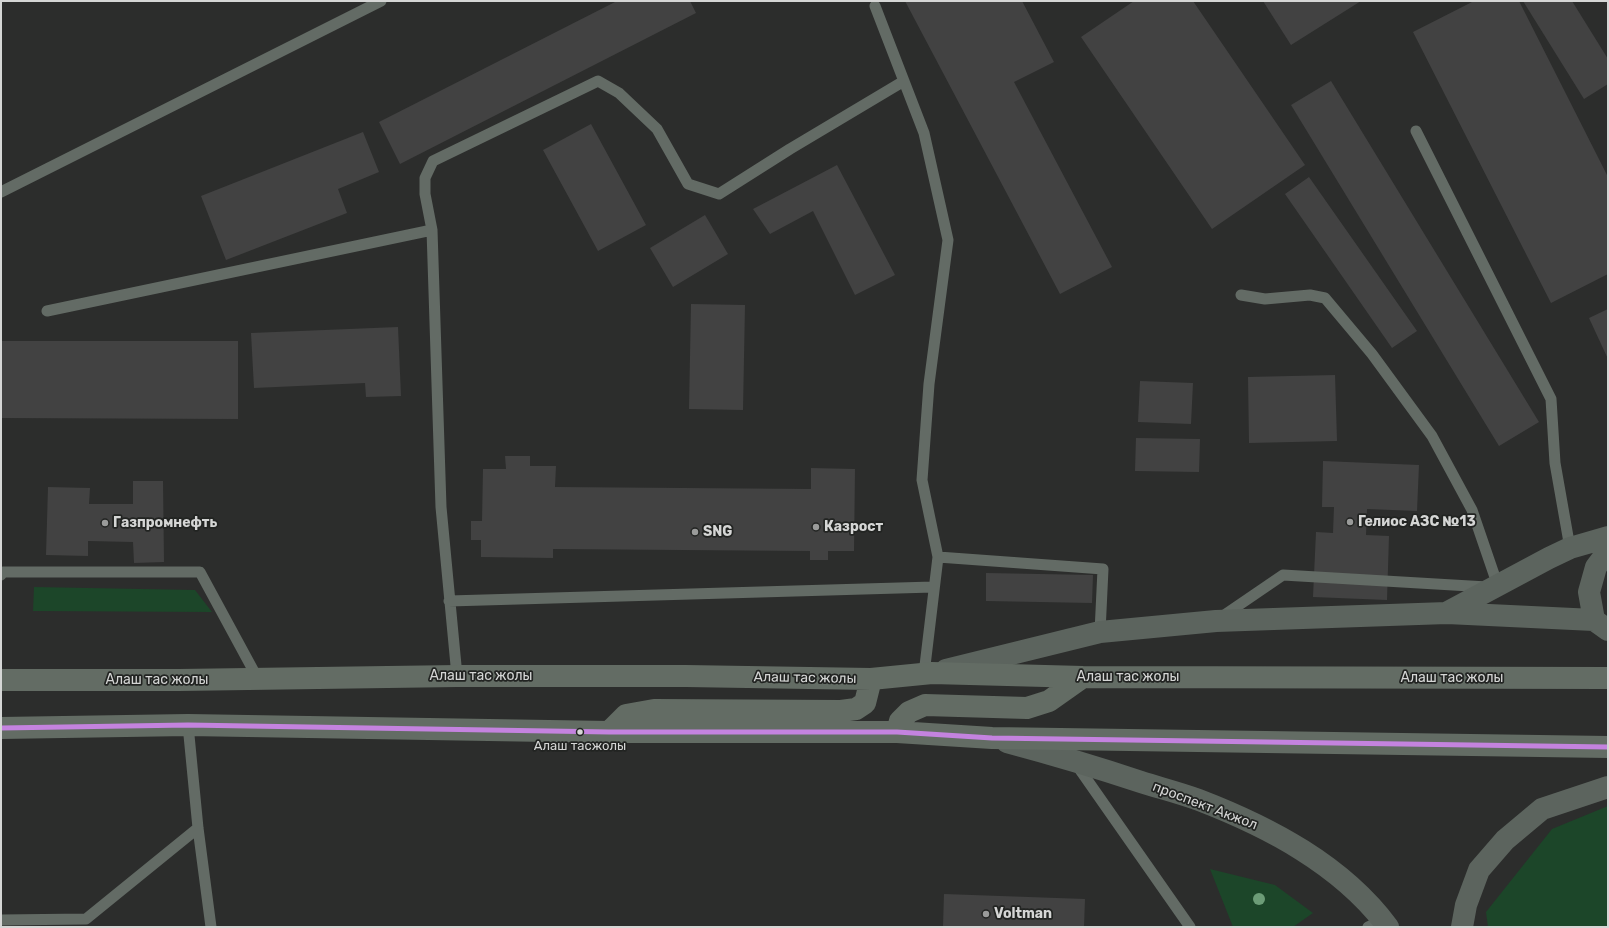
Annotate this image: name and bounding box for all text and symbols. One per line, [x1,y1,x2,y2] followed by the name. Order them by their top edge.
[1358,514,1476,530] place label: Гелиос АЗС №13
[113,515,217,531] place label: Газпромнефть
[1345,517,1355,527] marker: Гелиос АЗС №13
[100,518,110,528] marker: Газпромнефть
[824,519,883,535] place label: Казрост
[811,522,821,532] marker: Казрост
[703,524,732,540] place label: SNG
[690,527,700,537] marker: SNG
[430,668,532,684] street label: Алаш тас жолы
[753,669,857,687] street label: Алаш тас жолы
[1077,669,1179,685] street label: Алаш тас жолы
[1401,670,1503,686] street label: Алаш тас жолы
[106,672,208,688] street label: Алаш тас жолы
[575,727,585,737] marker: Алаш тасжолы
[534,738,626,754] place label: Алаш тасжолы
[1150,778,1260,834] street label: проспект Акжол
[994,906,1052,922] place label: Voltman
[981,909,991,919] marker: Voltman

